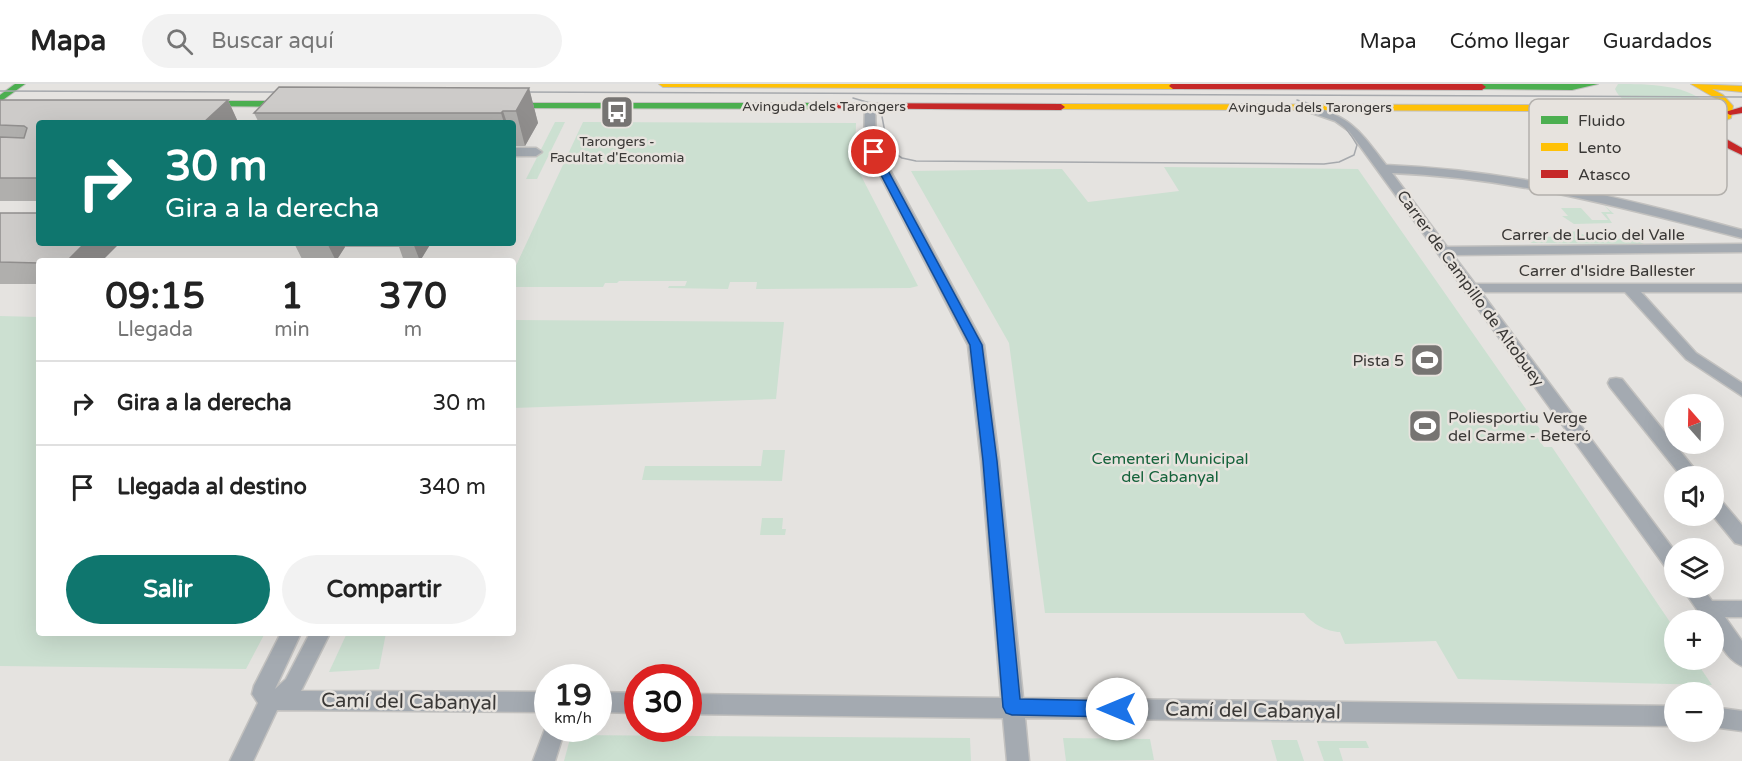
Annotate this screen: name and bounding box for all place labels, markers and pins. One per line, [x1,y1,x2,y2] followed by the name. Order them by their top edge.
[599,94,635,130] bus stop icon: Tarongers - Facultat d'Economia
[848,126,899,177] pin
[550,133,684,166] place label: Tarongers - Facultat d'Economia
[1409,342,1445,378] sports icon: Pista 5
[1352,351,1404,371] place label: Pista 5
[1407,408,1443,444] sports icon: Poliesportiu Verge del Carme - Beteró
[1448,408,1591,446] place label: Poliesportiu Verge del Carme - Beteró

